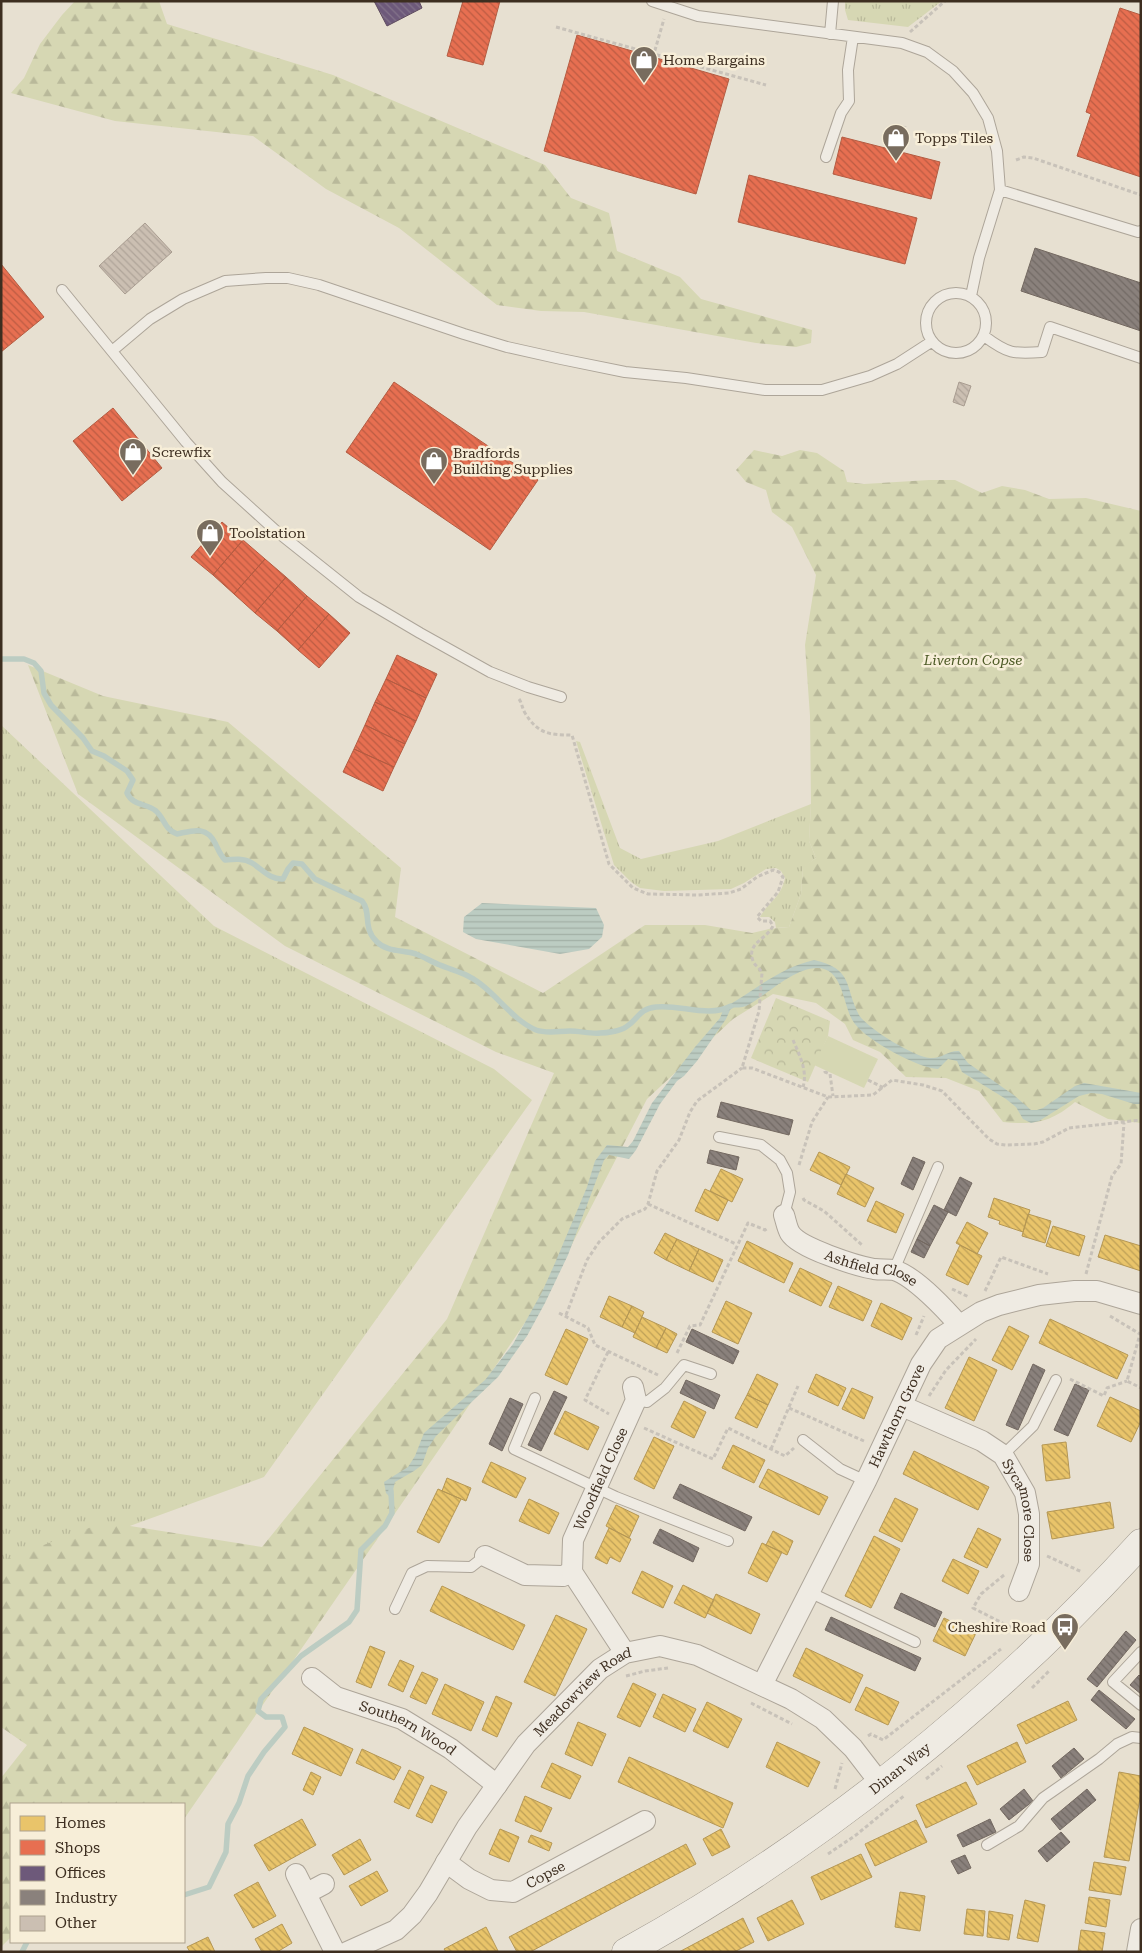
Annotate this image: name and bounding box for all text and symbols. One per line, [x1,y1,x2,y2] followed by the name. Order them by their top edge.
[629,45,659,84] shop icon: Home Bargains
[663,52,765,68] place label: Home Bargains
[881,123,911,162] shop icon: Topps Tiles
[915,130,993,146] place label: Topps Tiles
[118,437,148,476] shop icon: Screwfix
[152,444,211,460] place label: Screwfix
[453,445,573,477] place label: Bradfords Building Supplies
[419,446,449,485] shop icon: Bradfords Building Supplies
[195,518,225,557] shop icon: Toolstation
[229,525,306,541] place label: Toolstation
[923,652,1022,668] park label: Liverton Copse
[823,1247,921,1290] street label: Ashfield Close
[865,1361,928,1470] street label: Hawthorn Grove
[571,1425,631,1533] street label: Woodfield Close
[999,1456,1037,1562] street label: Sycamore Close
[1050,1612,1080,1651] bus stop icon: Cheshire Road
[948,1619,1046,1635] place label: Cheshire Road
[530,1644,633,1740] street label: Meadowview Road
[357,1697,460,1758] street label: Southern Wood
[866,1739,934,1798] street label: Dinan Way
[10,1803,185,1943] legend
[55,1814,106,1832] text: Homes
[55,1839,100,1857] text: Shops
[523,1857,568,1892] street label: Copse
[55,1864,106,1882] text: Offices
[55,1889,117,1907] text: Industry
[55,1914,97,1932] text: Other

